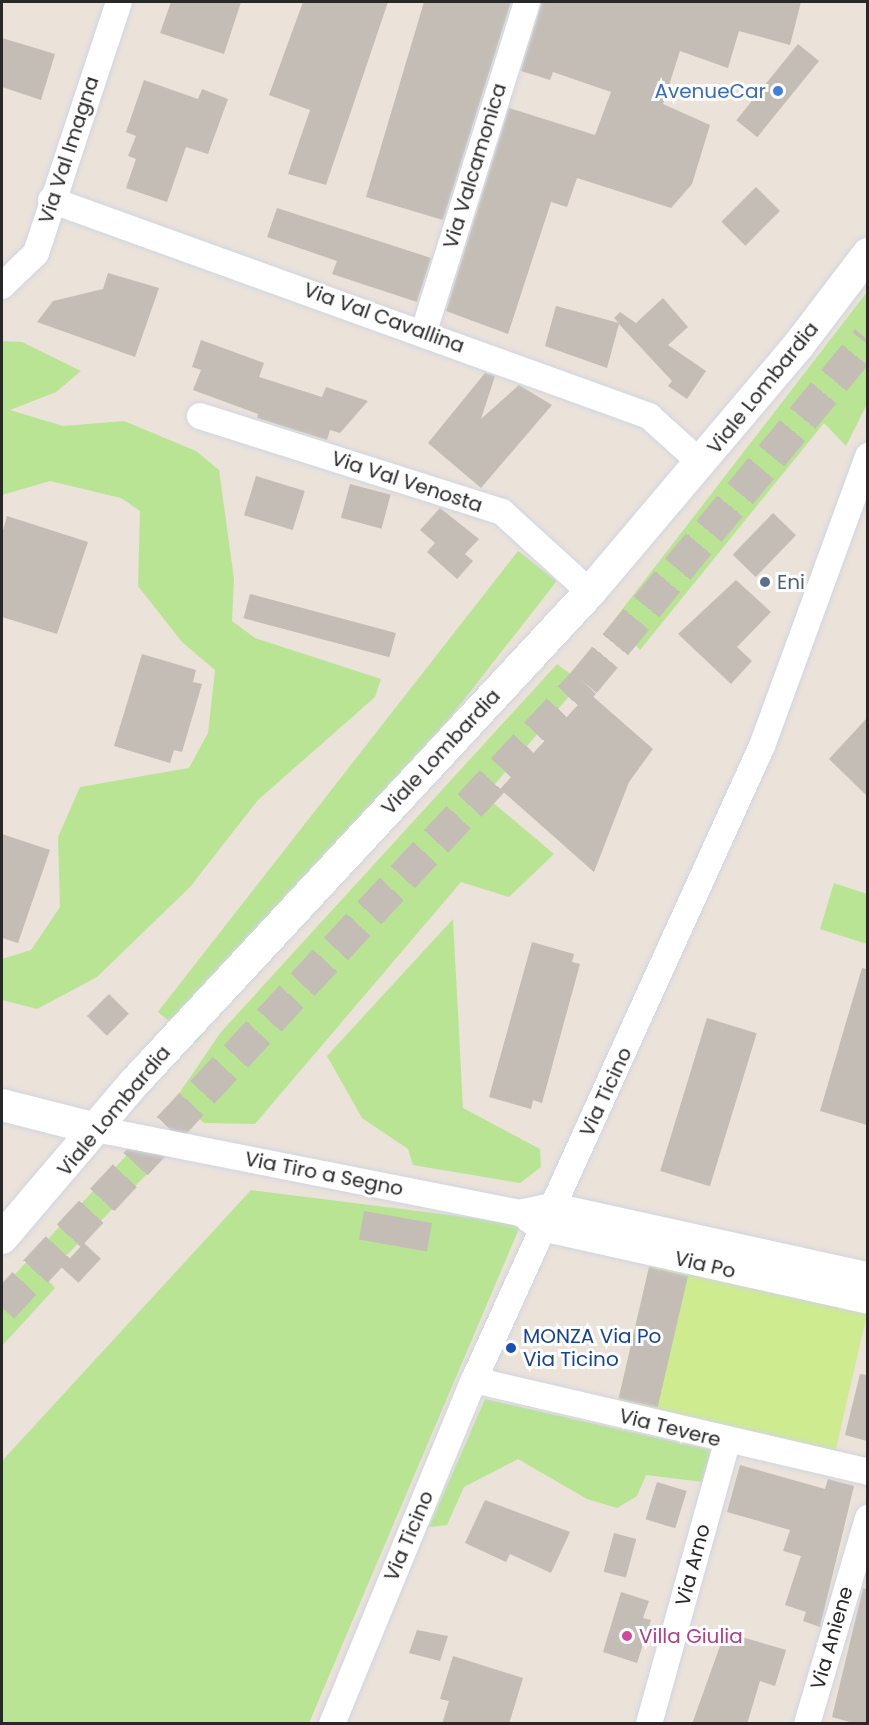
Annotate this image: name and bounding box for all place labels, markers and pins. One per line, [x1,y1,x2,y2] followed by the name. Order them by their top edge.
[654,79,766,103] place label: AvenueCar
[771,84,785,98] marker: AvenueCar
[777,570,805,594] place label: Eni
[758,575,772,589] marker: Eni
[523,1324,661,1371] place label: MONZA Via Po Via Ticino
[504,1341,518,1355] marker: MONZA Via Po Via Ticino
[639,1624,743,1648] place label: Villa Giulia
[620,1629,634,1643] marker: Villa Giulia

